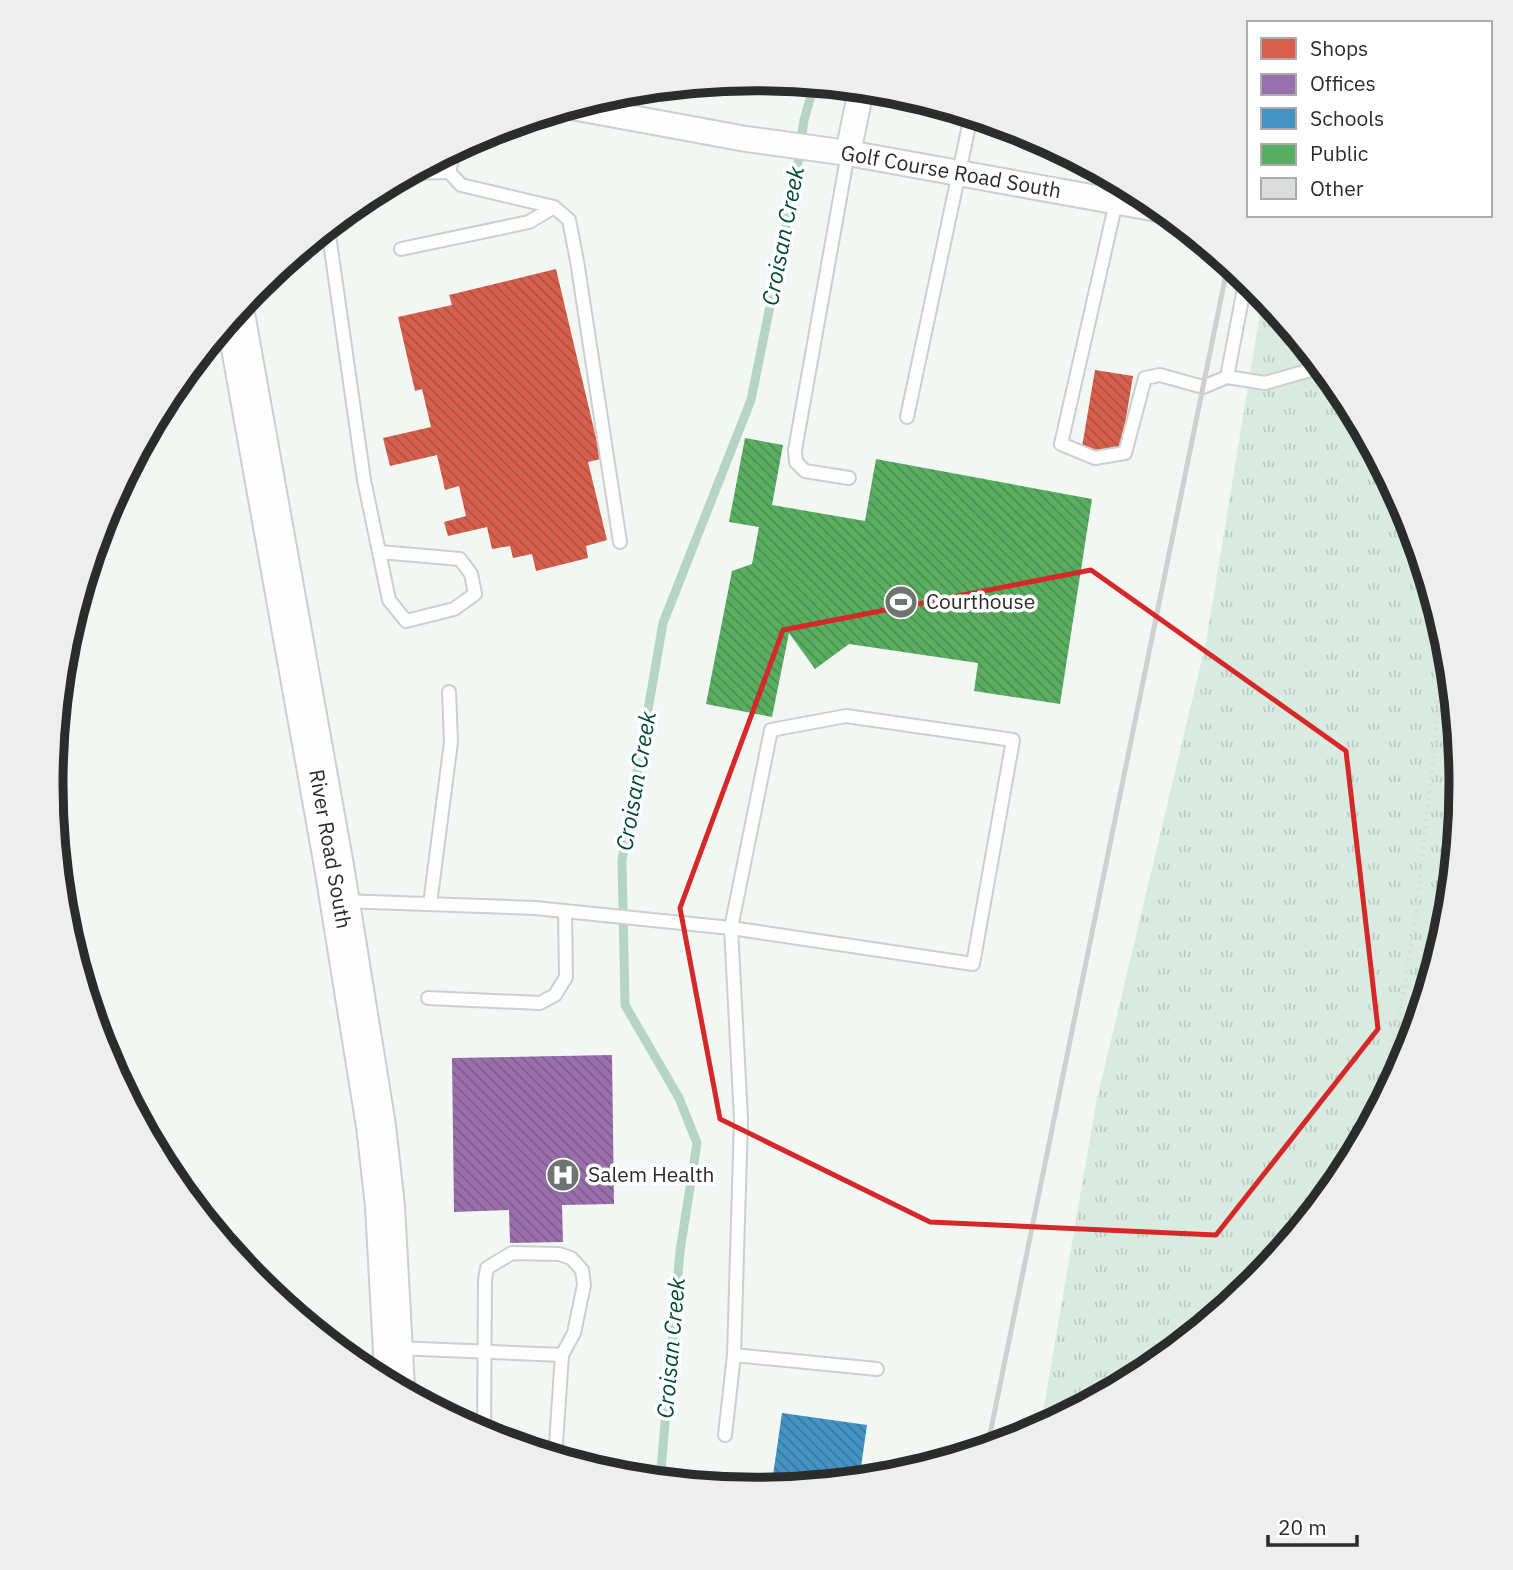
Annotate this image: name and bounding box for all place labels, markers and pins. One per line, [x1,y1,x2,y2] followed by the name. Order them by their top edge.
[882,583,920,621] sports icon: Courthouse
[926,587,1035,615] place label: Courthouse
[544,1156,582,1194] hospital icon: Salem Health
[588,1160,714,1188] place label: Salem Health

